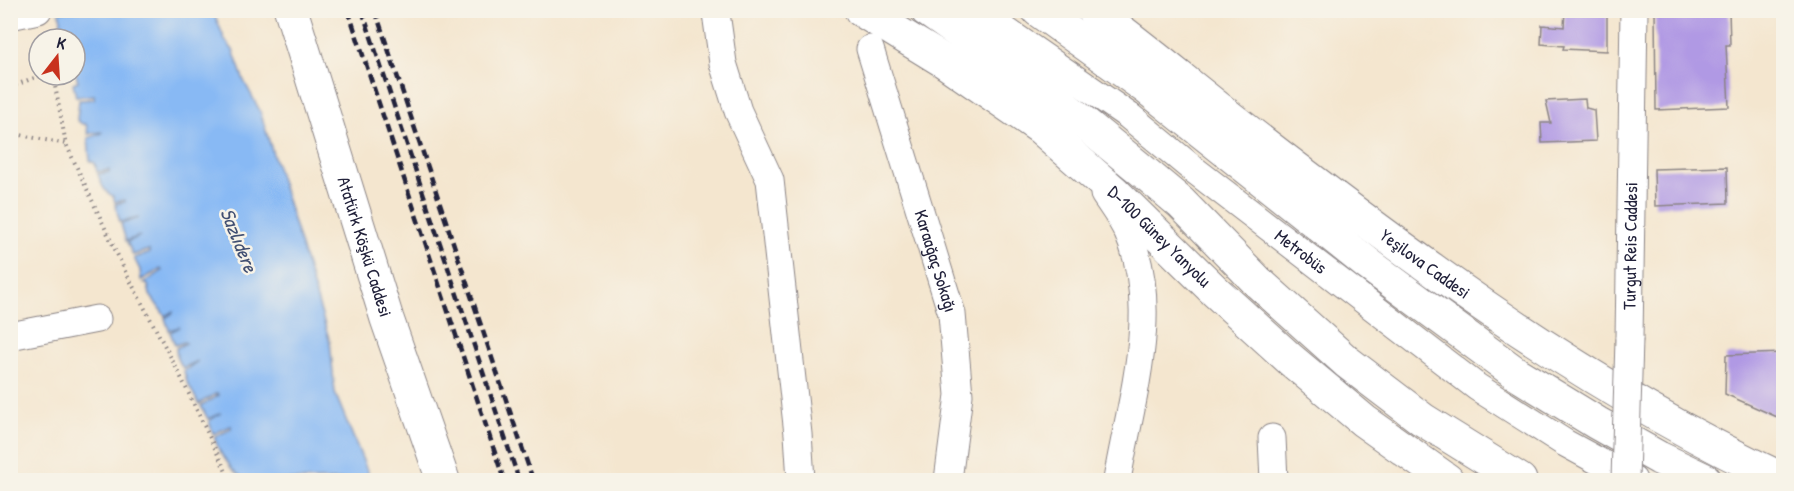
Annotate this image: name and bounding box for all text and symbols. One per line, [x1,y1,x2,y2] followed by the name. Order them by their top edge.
[27,27,87,87] north arrow
[54,31,69,55] text: K
[332,173,399,320] street label: Atatürk Köşkü Caddesi
[1103,180,1217,293] street label: D-100 Güney Yanyolu
[1616,182,1643,310] street label: Turgut Reis Caddesi
[214,204,265,277] water label: Sazlıdere
[909,207,964,315] street label: Karaağaç Sokağı
[1270,223,1332,279] street label: Metrobüs
[1375,223,1475,305] street label: Yeşilova Caddesi

